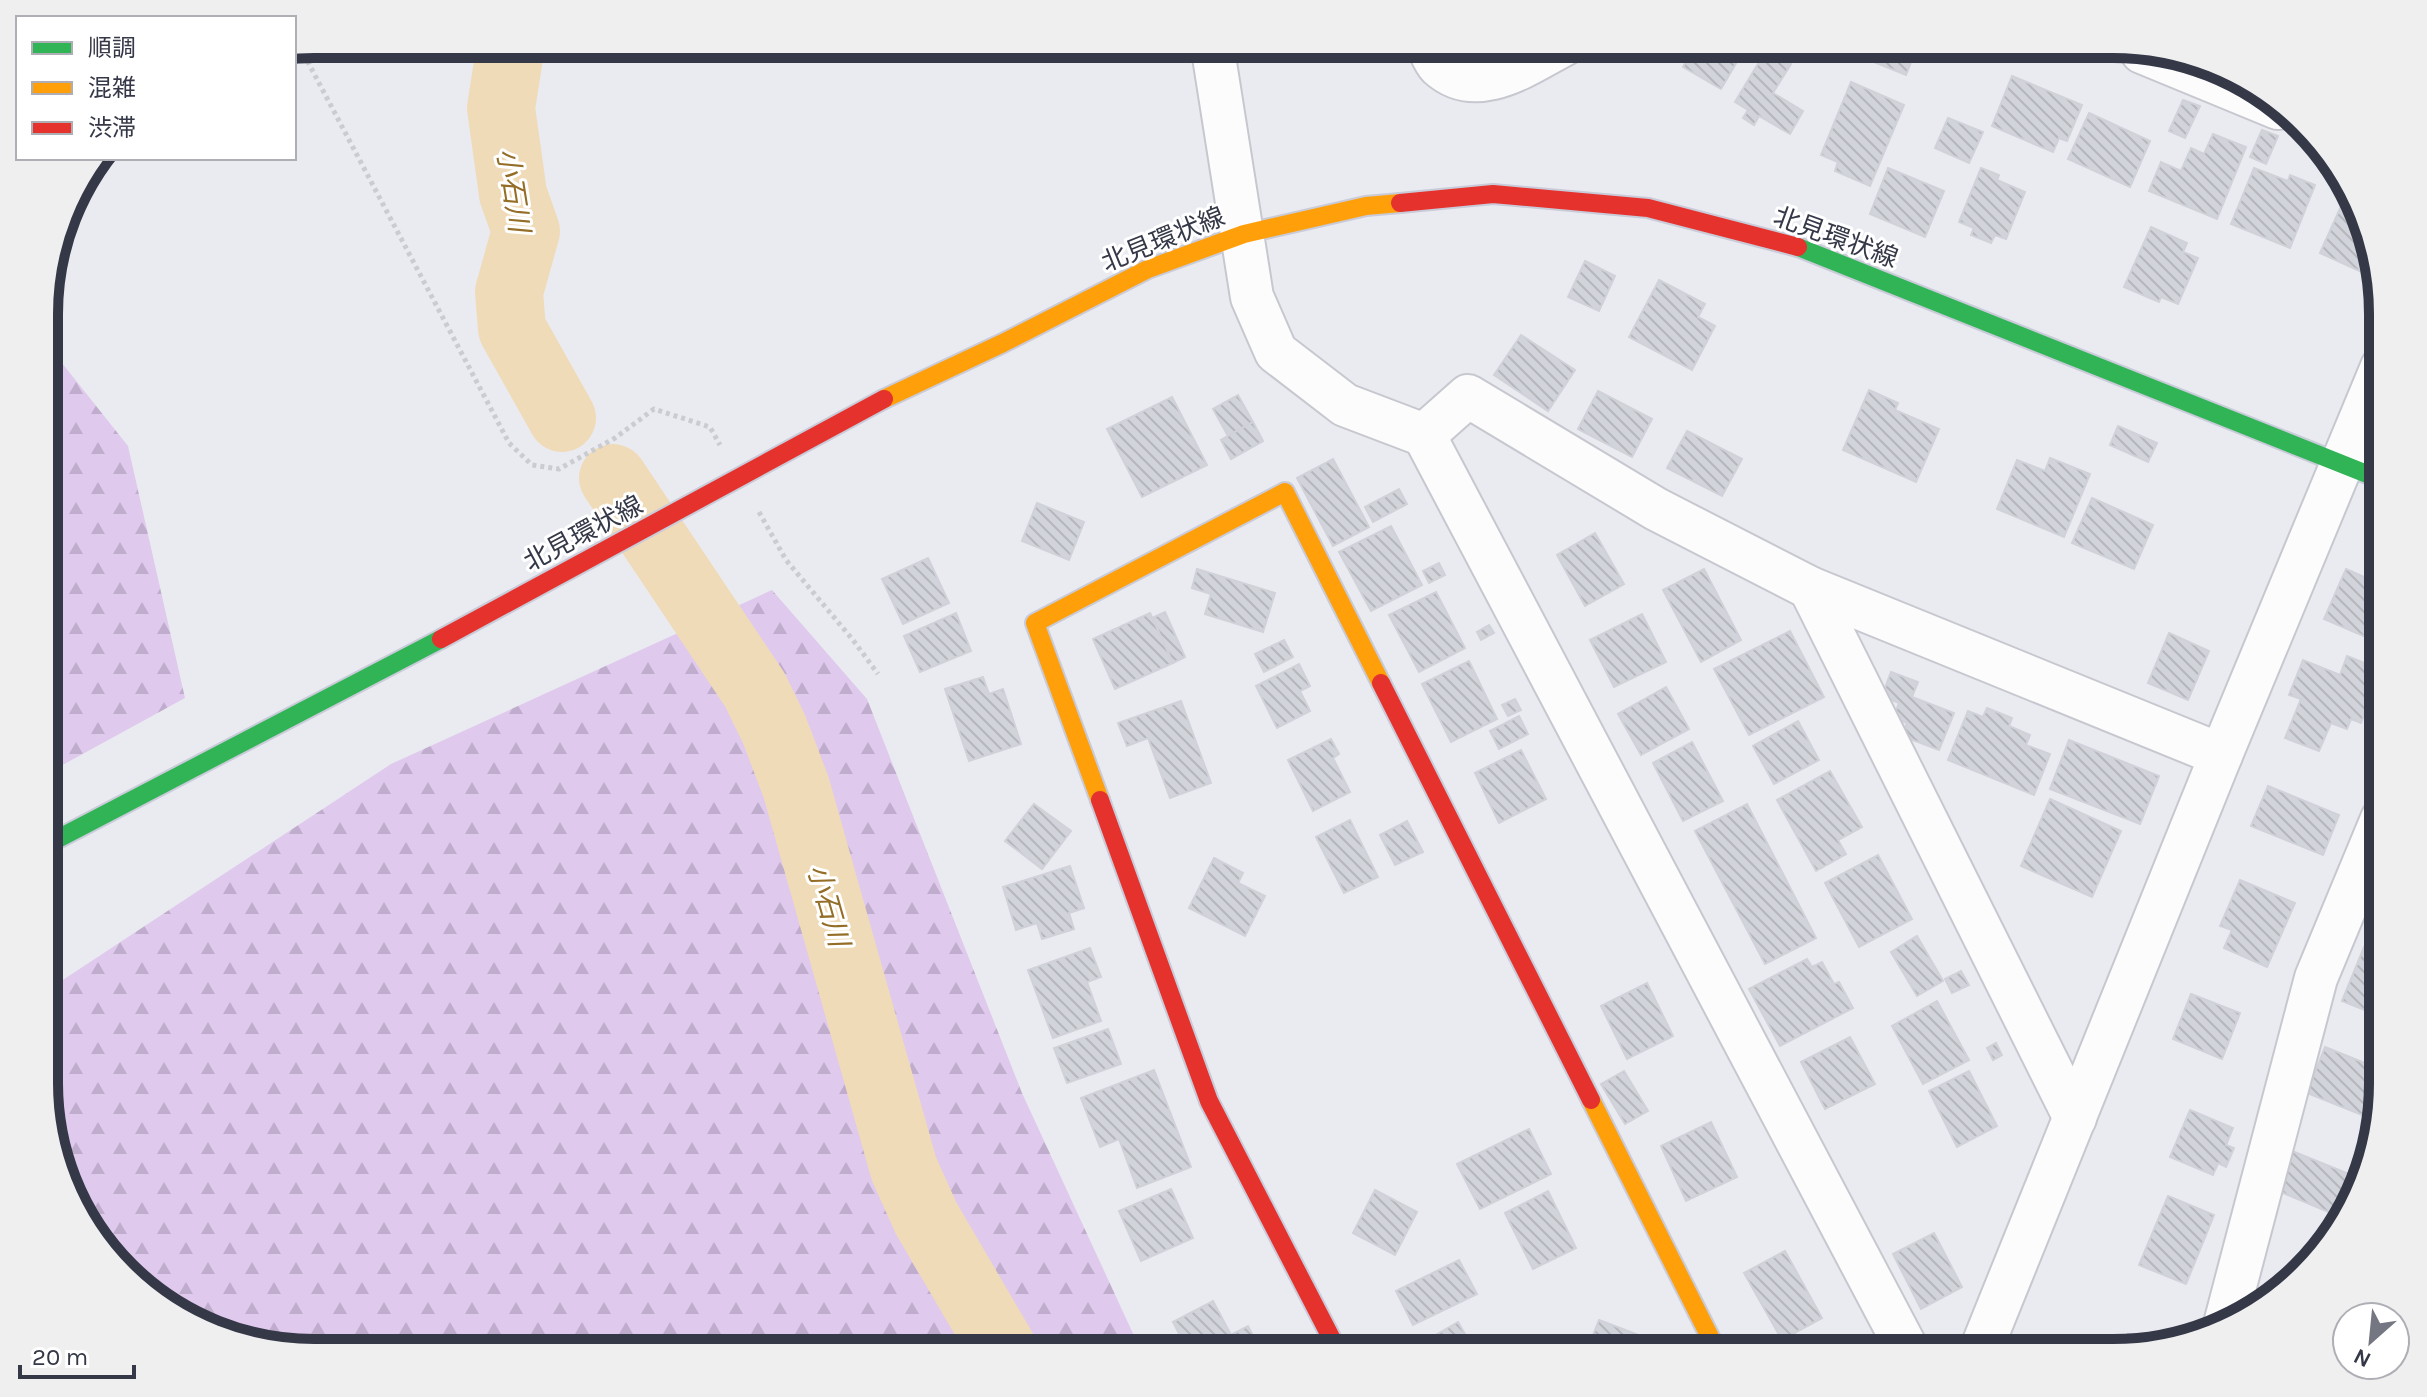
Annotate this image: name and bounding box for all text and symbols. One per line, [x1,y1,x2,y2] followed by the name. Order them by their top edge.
[16,16,296,160] legend
[88,34,136,62] text: 順調
[88,74,136,102] text: 混雑
[88,114,136,142] text: 渋滞
[491,146,537,237] water label: 小石川
[1097,201,1229,278] street label: 北見環状線
[1769,201,1902,274] street label: 北見環状線
[519,489,648,578] street label: 北見環状線
[801,860,857,953] water label: 小石川
[2331,1301,2411,1381] north arrow
[20,1329,134,1379] scale bar
[32,1343,88,1371] text: 20 m
[2349,1343,2375,1373] text: N

